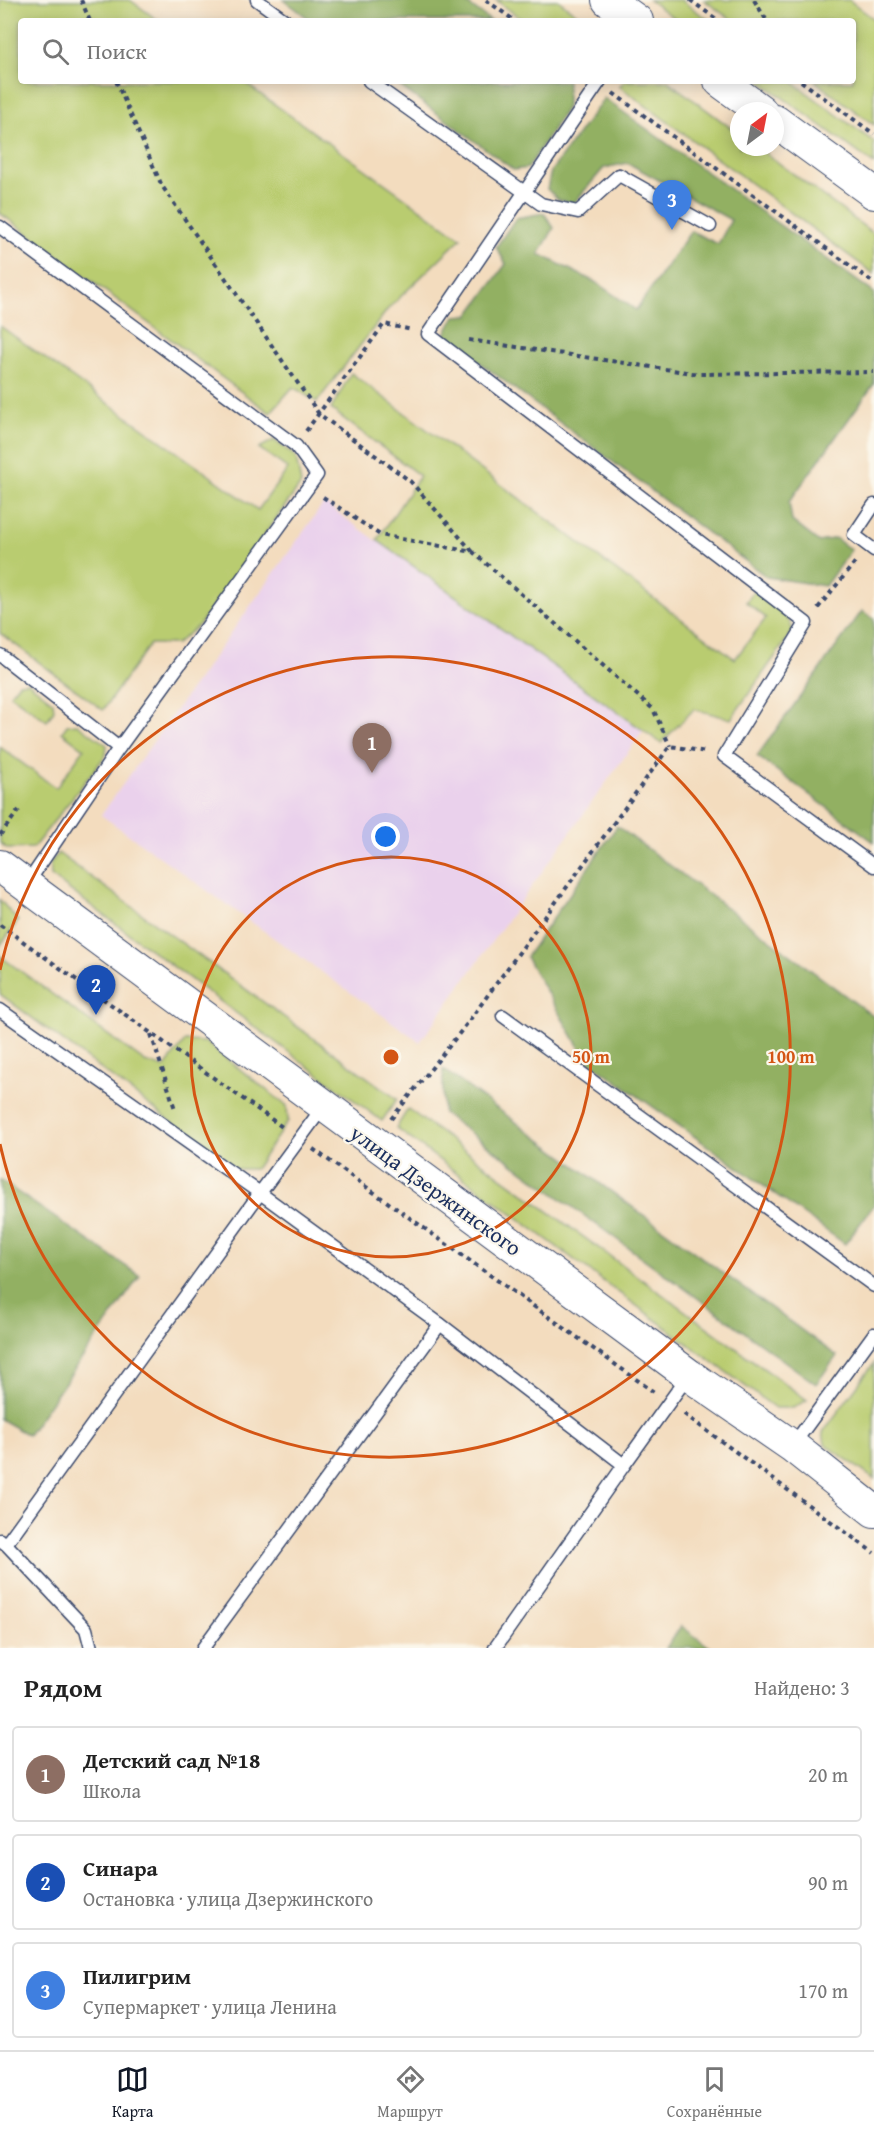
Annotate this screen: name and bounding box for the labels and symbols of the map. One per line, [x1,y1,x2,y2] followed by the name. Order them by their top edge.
[730,102,784,156] north arrow
[652,180,692,230] pin: 3
[352,724,392,773] pin: 1
[371,822,400,851] your location
[76,966,116,1015] pin: 2
[572,1043,611,1070] text: 50 m
[767,1043,815,1070] text: 100 m
[381,1047,401,1067] centre of rings
[343,1116,528,1263] street label: улица Дзержинского

